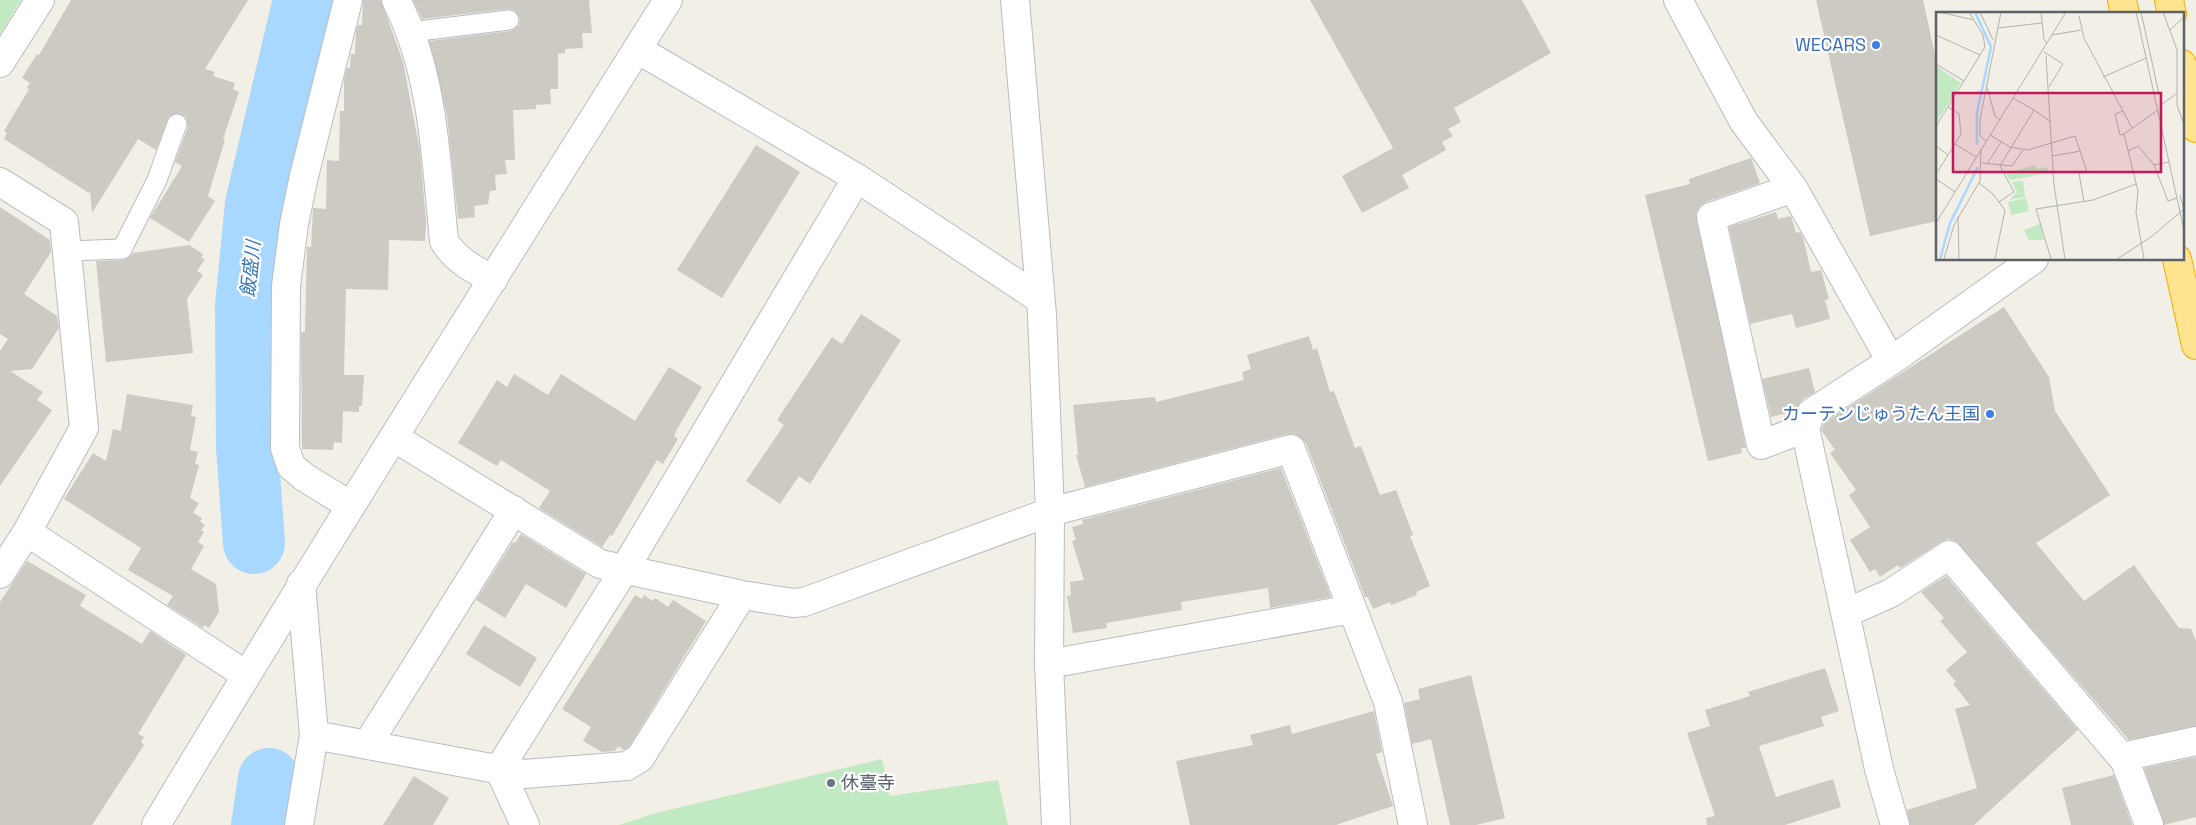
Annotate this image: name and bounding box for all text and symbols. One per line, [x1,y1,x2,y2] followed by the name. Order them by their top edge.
[1936,12,2184,260] inset map
[1795,33,1866,56] place label: WECARS
[1870,39,1882,51] marker: WECARS
[235,237,266,299] water label: 飯盛川
[1782,402,1980,425] place label: カーテンじゅうたん王国
[1984,408,1996,420] marker: カーテンじゅうたん王国
[841,771,895,794] place label: 休臺寺
[825,777,837,789] marker: 休臺寺

